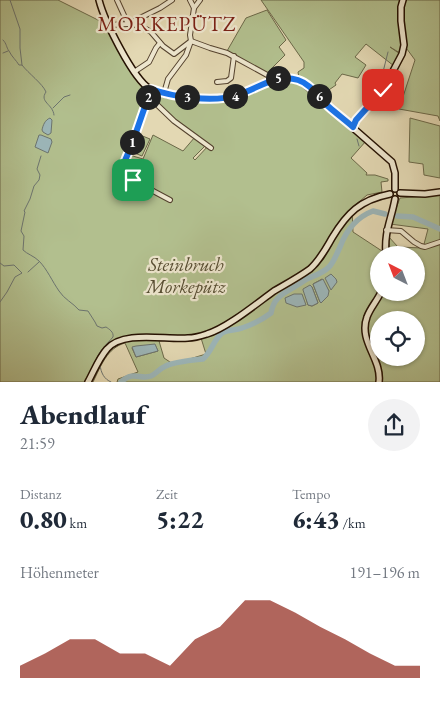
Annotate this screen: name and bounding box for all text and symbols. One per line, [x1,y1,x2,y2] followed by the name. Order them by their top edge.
[98,10,236,37] district label: MORKEPÜTZ
[266,66,290,90] pin: 5
[275,69,282,87] text: 5
[362,69,404,111] pin
[369,76,397,104] icon: check
[136,84,160,110] pin: 2
[174,84,200,110] pin: 3
[222,84,248,108] pin: 4
[306,84,332,108] pin: 6
[232,87,239,105] text: 4
[316,87,323,105] text: 6
[145,88,152,106] text: 2
[184,88,191,106] text: 3
[120,130,144,154] pin: 1
[129,133,136,151] text: 1
[112,159,154,201] pin
[119,166,147,194] icon: arrive
[370,246,425,301] north arrow
[370,246,425,366] map controls
[145,252,226,299] park label: Steinbruch Morkepütz
[370,311,425,366] button: locate
[20,396,146,432] text: Abendlauf
[368,399,420,451] button: share
[20,433,55,454] text: 21:59
[20,485,61,503] text: Distanz
[156,485,178,503] text: Zeit
[292,485,330,503] text: Tempo
[20,503,67,535] text: 0.80
[156,503,204,535] text: 5:22
[292,503,340,535] text: 6:43
[67,514,87,532] text: km
[340,514,366,532] text: /km
[20,562,99,583] text: Höhenmeter
[349,562,420,583] text: 191–196 m

